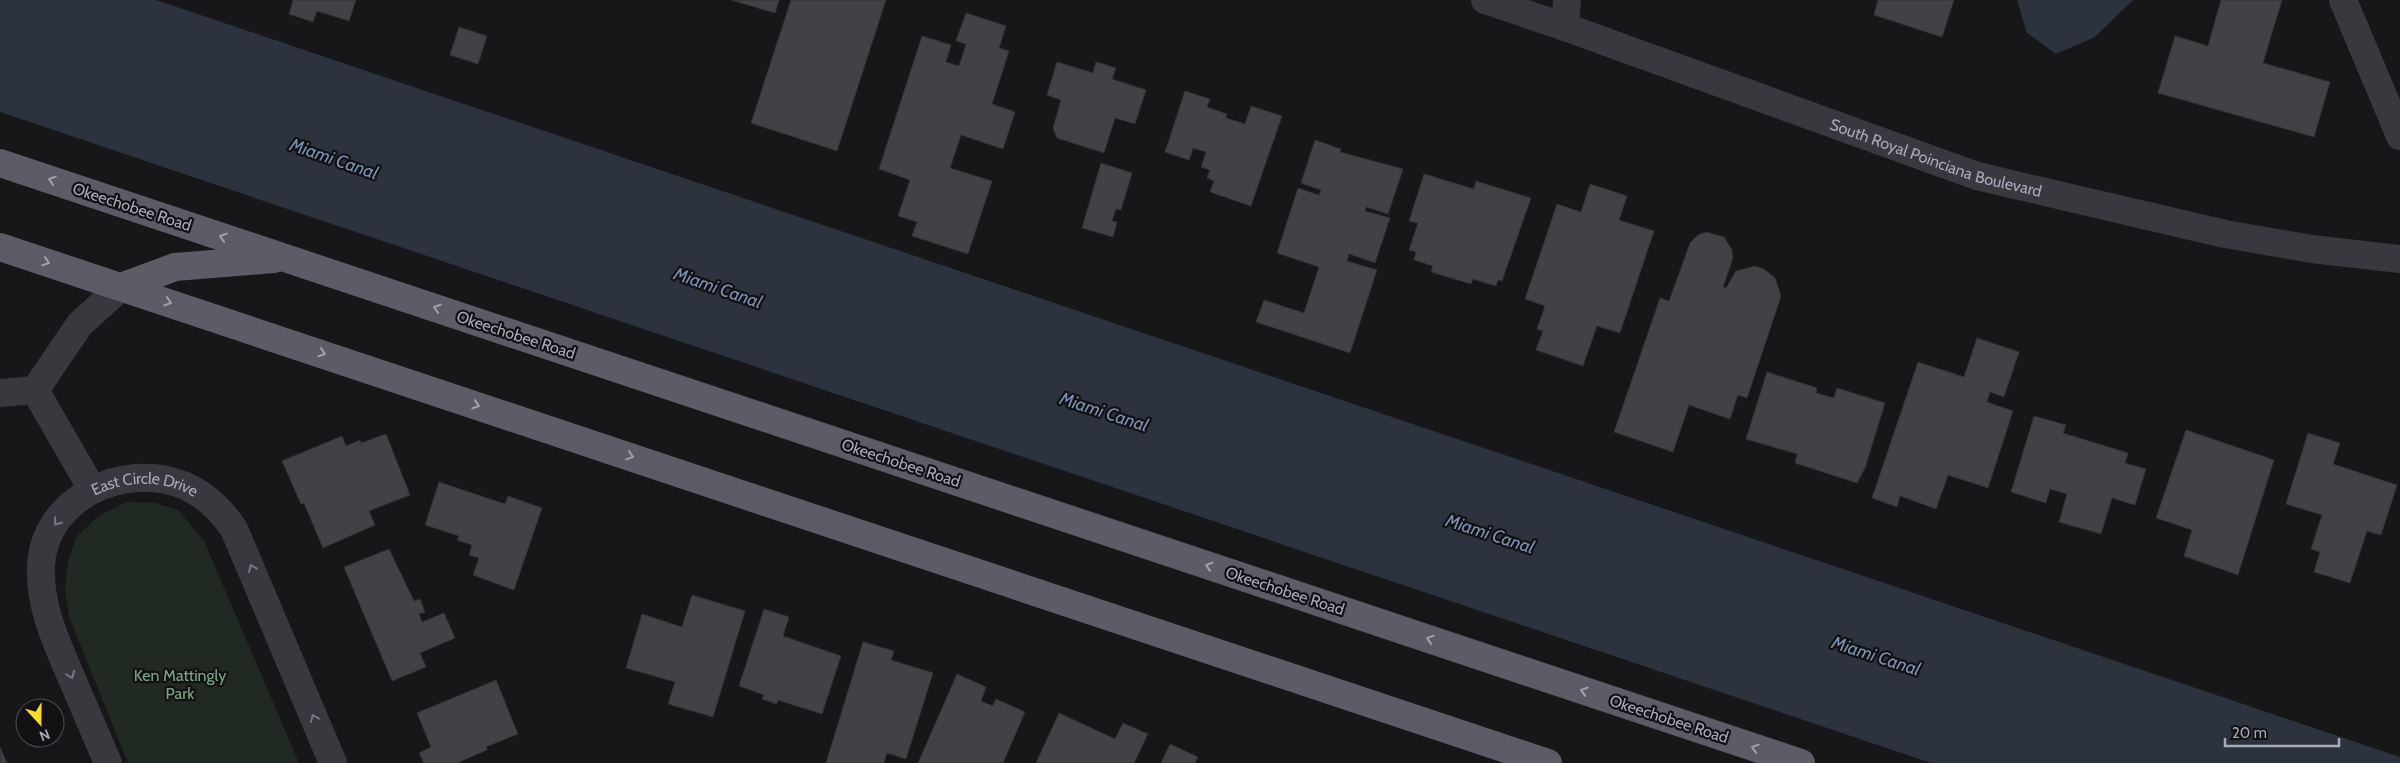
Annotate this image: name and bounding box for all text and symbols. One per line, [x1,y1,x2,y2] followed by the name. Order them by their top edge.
[1828,114,2044,200] street label: South Royal Poinciana Boulevard
[286,133,382,185] water label: Miami Canal
[49,176,57,186] one-way arrow
[70,179,194,235] street label: Okeechobee Road
[219,233,228,243] one-way arrow
[42,256,50,266] one-way arrow
[670,262,766,314] water label: Miami Canal
[163,296,171,306] one-way arrow
[433,304,442,314] one-way arrow
[454,307,578,363] street label: Okeechobee Road
[317,348,325,358] one-way arrow
[1056,387,1152,437] water label: Miami Canal
[471,399,480,409] one-way arrow
[839,435,963,491] street label: Okeechobee Road
[625,451,634,461] one-way arrow
[88,468,202,500] street label: East Circle Drive
[1442,509,1538,559] water label: Miami Canal
[54,516,62,525] one-way arrow
[1206,561,1214,571] one-way arrow
[1223,563,1347,619] street label: Okeechobee Road
[247,564,258,573] one-way arrow
[1828,631,1924,681] water label: Miami Canal
[1426,635,1435,645] one-way arrow
[134,666,226,703] park label: Ken Mattingly Park
[64,670,75,679] one-way arrow
[1580,686,1589,696] one-way arrow
[1607,691,1731,747] street label: Okeechobee Road
[15,698,65,748] north arrow
[310,714,321,723] one-way arrow
[2225,716,2339,748] scale bar
[2232,724,2267,742] text: 20 m
[37,725,53,745] text: N
[1751,743,1760,753] one-way arrow

